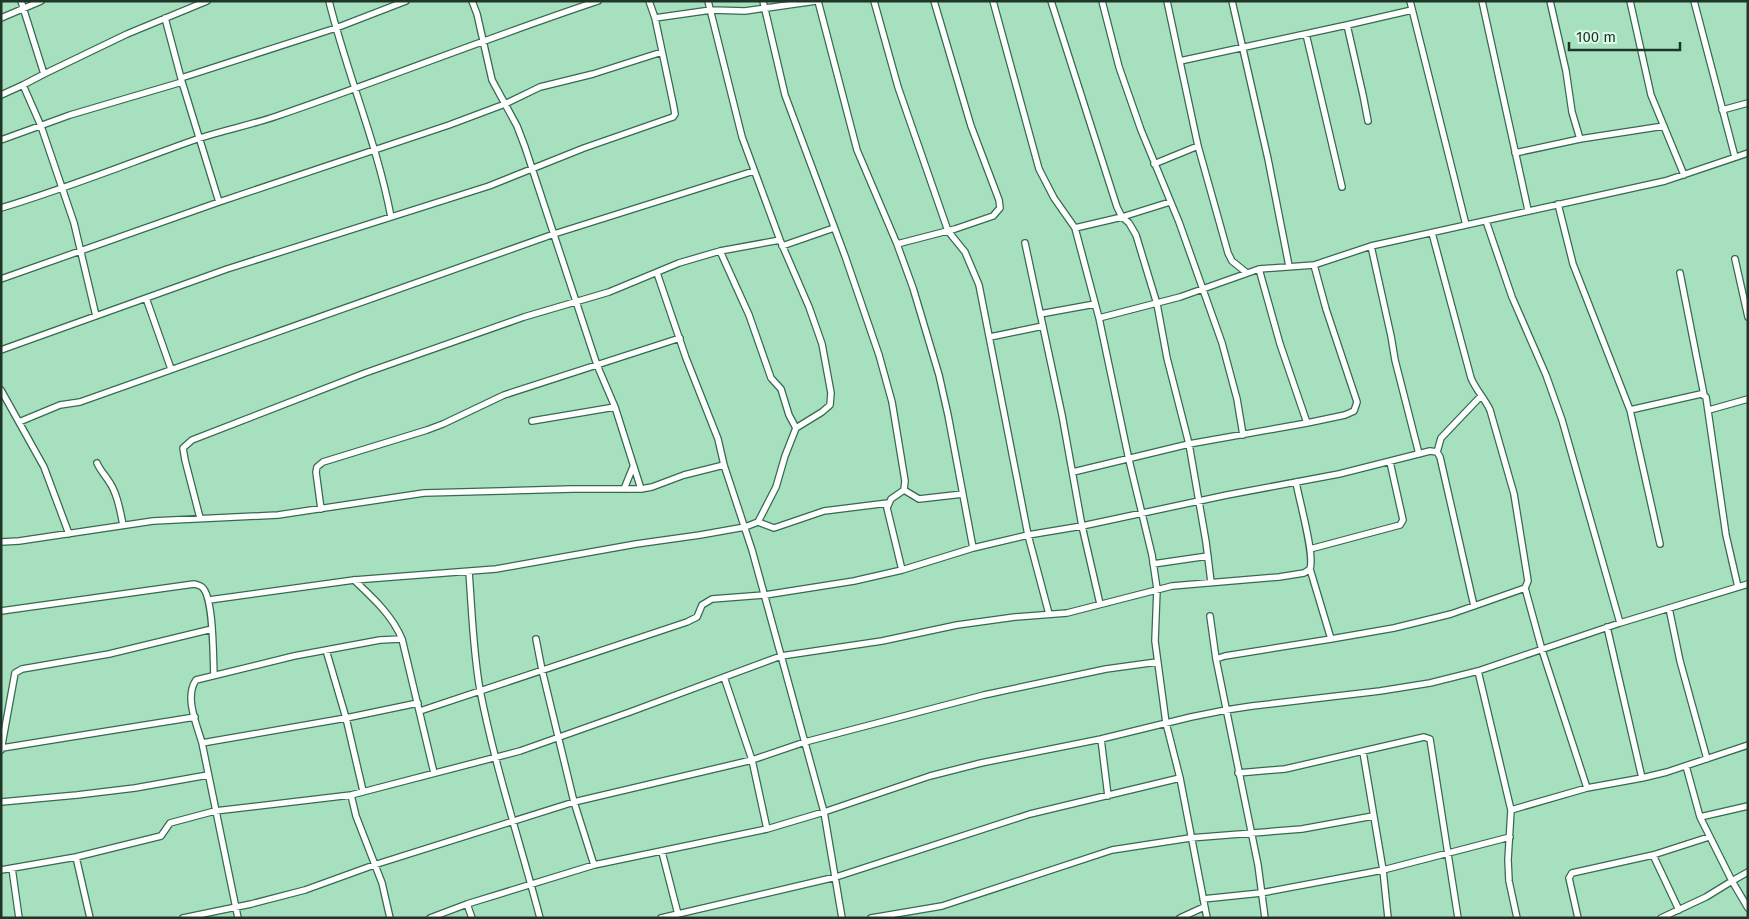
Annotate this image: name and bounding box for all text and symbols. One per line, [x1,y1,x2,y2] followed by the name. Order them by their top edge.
[1569,20,1680,52] scale bar
[1576,28,1616,46] text: 100 m

